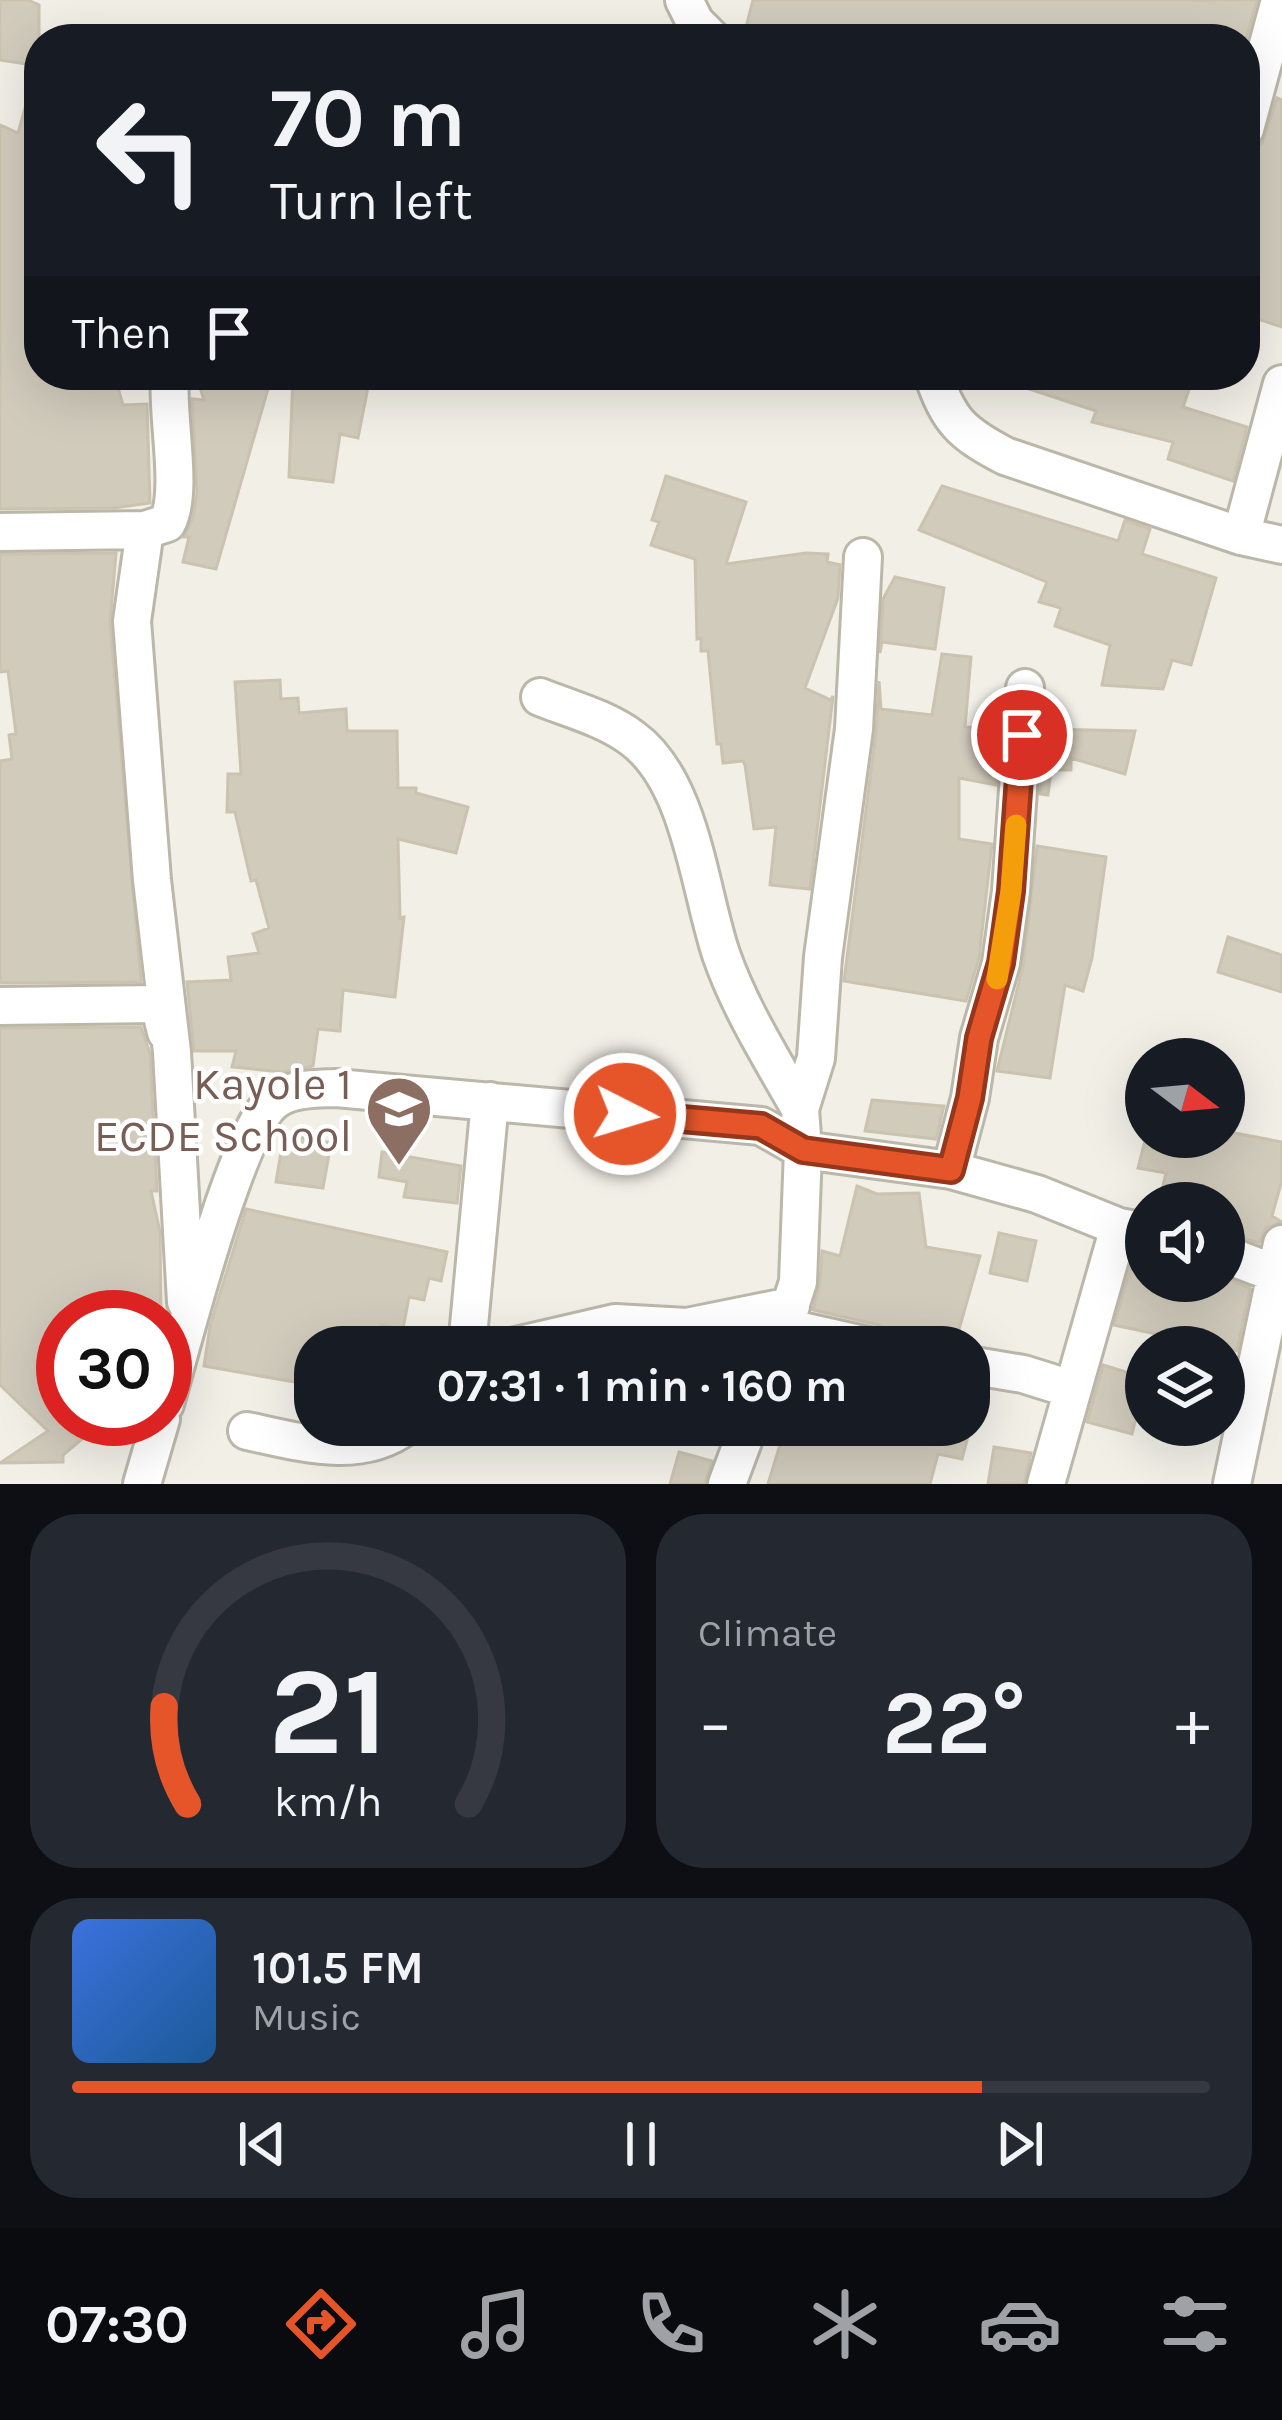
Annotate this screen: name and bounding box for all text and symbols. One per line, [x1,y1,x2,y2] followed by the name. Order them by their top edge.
[270,69,466,167] text: 70 m
[72,72,228,228] icon: left
[270,169,473,233] text: Turn left
[196,300,262,366] icon: arrive
[72,307,172,359] text: Then
[971,684,1073,786] pin
[989,702,1055,768] icon: arrive
[1125,1038,1245,1158] north arrow
[1125,1038,1245,1446] map controls
[562,1051,688,1177] position arrow
[94,1058,352,1162] place label: Kayole 1 ECDE School
[364,1074,434,1168] school or university icon: Kayole 1 ECDE School
[1125,1182,1245,1302] button: sound
[36,1290,192,1446] speed limit sign: 30
[1125,1326,1245,1446] button: layers
[437,1360,847,1412] text: 07:31 · 1 min · 160 m
[698,1610,837,1656] text: Climate
[268,1639,388,1784] text: 21
[882,1670,1026,1776] text: 22°
[698,1684,733,1762] text: −
[1175,1684,1210,1762] text: +
[274,1777,382,1827] text: km/h
[252,1942,424,1994] text: 101.5 FM
[252,1994,361,2040] text: Music
[229,2111,295,2177] icon: previous
[608,2111,674,2177] icon: pause
[987,2111,1053,2177] icon: next
[279,2282,363,2366] icon: directions
[454,2282,538,2366] icon: music
[629,2282,713,2366] icon: phone
[803,2282,887,2366] icon: climate
[978,2282,1062,2366] icon: car
[1153,2282,1237,2366] icon: filters
[45,2292,189,2356] text: 07:30

